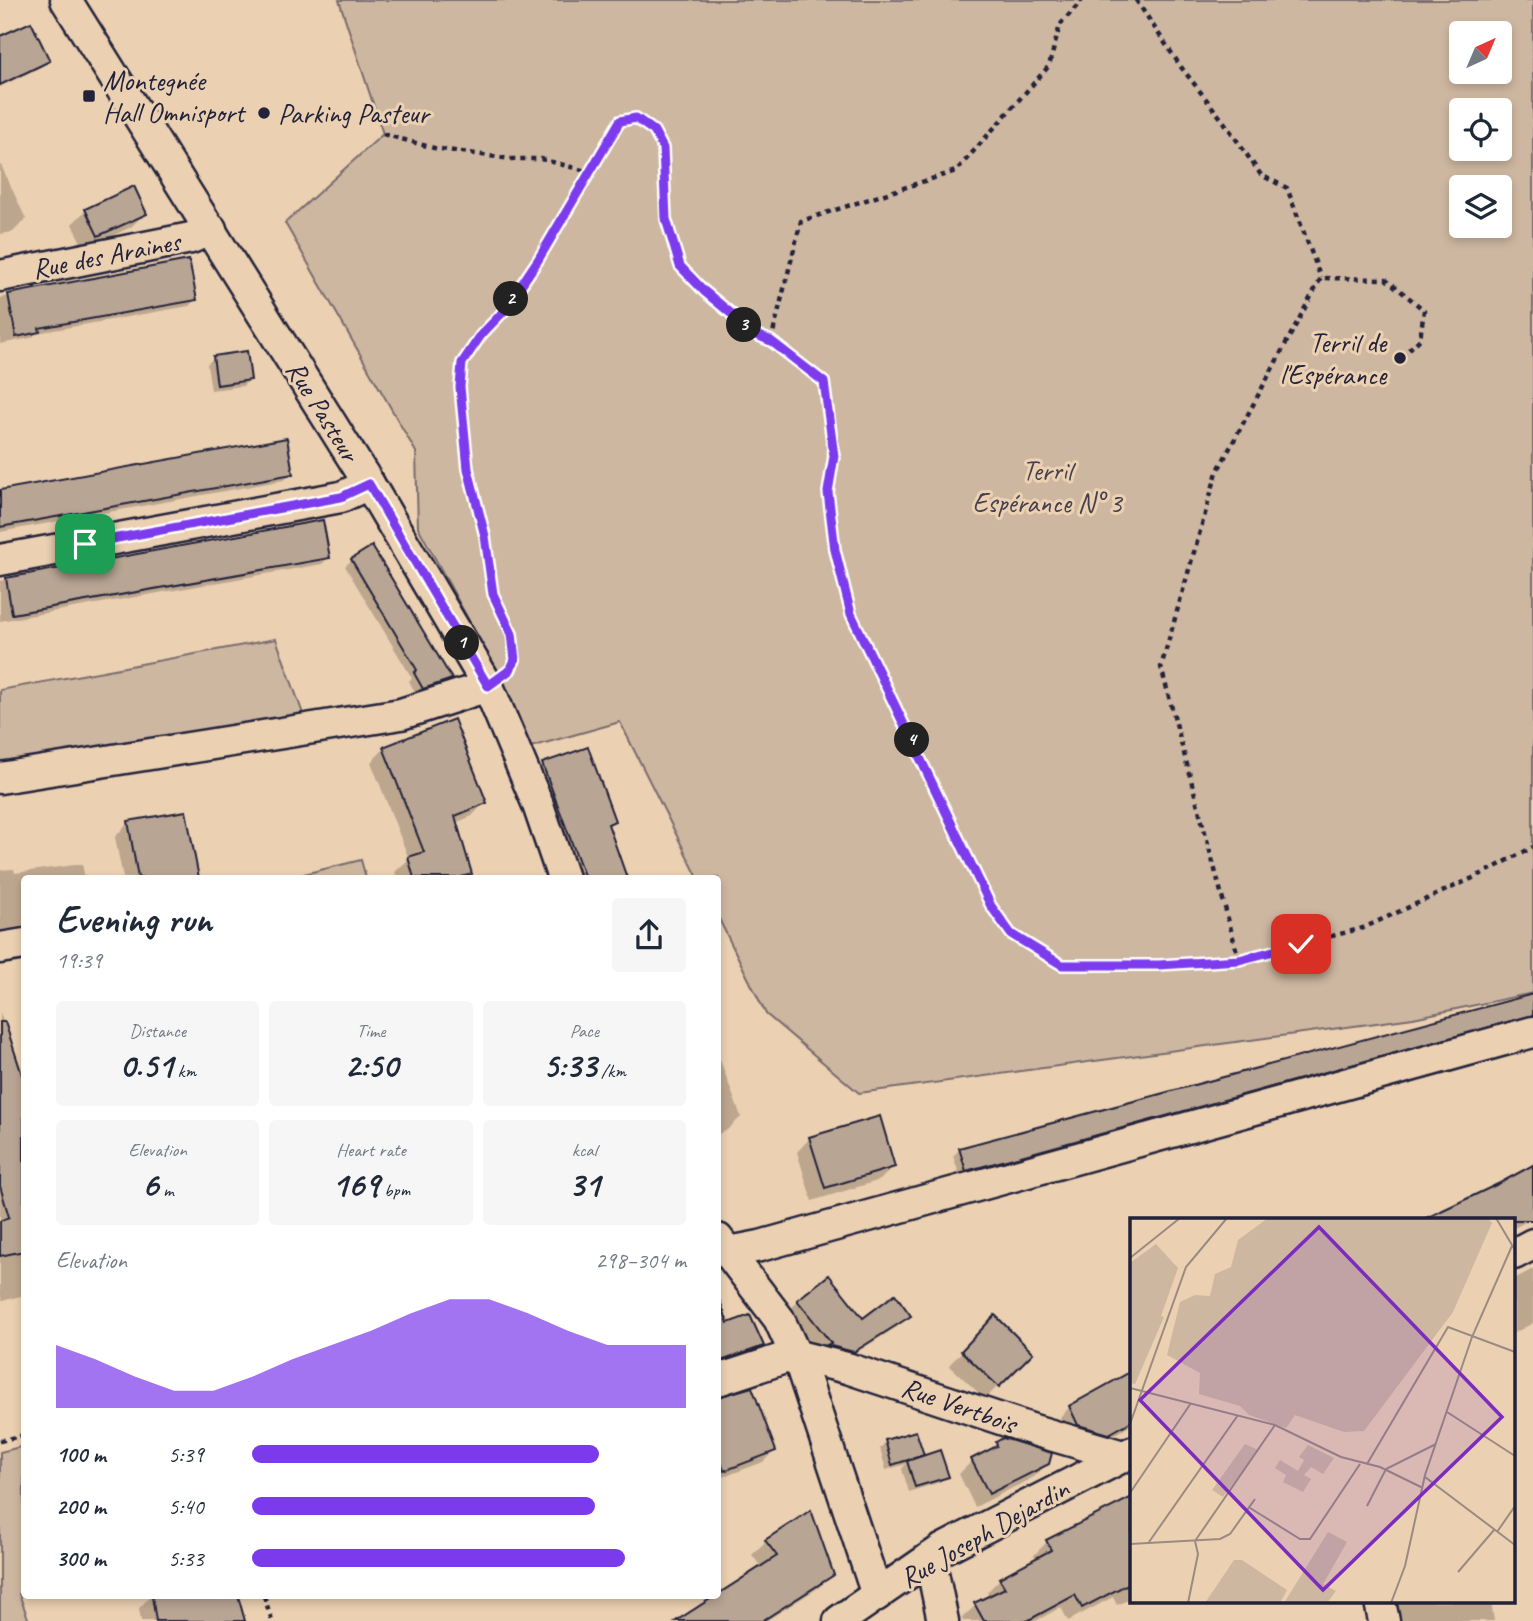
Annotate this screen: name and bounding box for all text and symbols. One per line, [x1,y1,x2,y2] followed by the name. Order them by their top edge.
[1449,21,1512,84] north arrow
[1449,21,1512,238] map controls
[103,63,247,130] place label: Montegnée Hall Omnisport
[81,88,97,104] marker: Montegnée Hall Omnisport
[278,96,432,131] place label: Parking Pasteur
[1449,98,1512,161] button: locate
[256,105,272,121] marker: Parking Pasteur
[1449,175,1512,238] button: layers
[29,223,185,286] street label: Rue des Araines
[494,282,528,316] pin: 2
[506,286,515,310] text: 2
[726,308,762,342] pin: 3
[739,312,748,336] text: 3
[1280,325,1388,392] place label: Terril de l'Espérance
[1392,350,1408,366] marker: Terril de l'Espérance
[278,354,369,469] street label: Rue Pasteur
[972,453,1124,520] park label: Terril Espérance N° 3
[55,514,115,574] pin
[66,525,104,563] icon: arrive
[444,626,480,660] pin: 1
[457,630,466,654] text: 1
[894,722,930,758] pin: 4
[907,727,916,751] text: 4
[56,896,212,943] text: Evening run
[612,898,686,972] button: share
[1271,914,1331,974] pin
[1282,925,1320,963] icon: check
[56,946,102,975] text: 19:39
[129,1019,186,1043] text: Distance
[356,1019,386,1043] text: Time
[570,1019,599,1043] text: Pace
[119,1043,173,1088] text: 0.51
[344,1043,398,1088] text: 2:50
[543,1043,596,1088] text: 5:33
[173,1059,196,1083] text: km
[596,1059,626,1083] text: /km
[128,1138,187,1162] text: Elevation
[336,1138,406,1162] text: Heart rate
[572,1138,597,1162] text: kcal
[142,1162,158,1207] text: 6
[332,1162,379,1207] text: 169
[569,1162,600,1207] text: 31
[158,1178,174,1202] text: m
[379,1178,410,1202] text: bpm
[1130,1218,1516,1604] inset map
[56,1246,127,1275] text: Elevation
[595,1246,686,1275] text: 298–304 m
[897,1369,1023,1442] street label: Rue Vertbois
[56,1440,106,1469] text: 100 m
[168,1440,204,1469] text: 5:39
[893,1470,1076,1595] street label: Rue Joseph Dejardin
[56,1492,106,1521] text: 200 m
[168,1492,204,1521] text: 5:40
[56,1544,106,1573] text: 300 m
[168,1544,204,1573] text: 5:33

